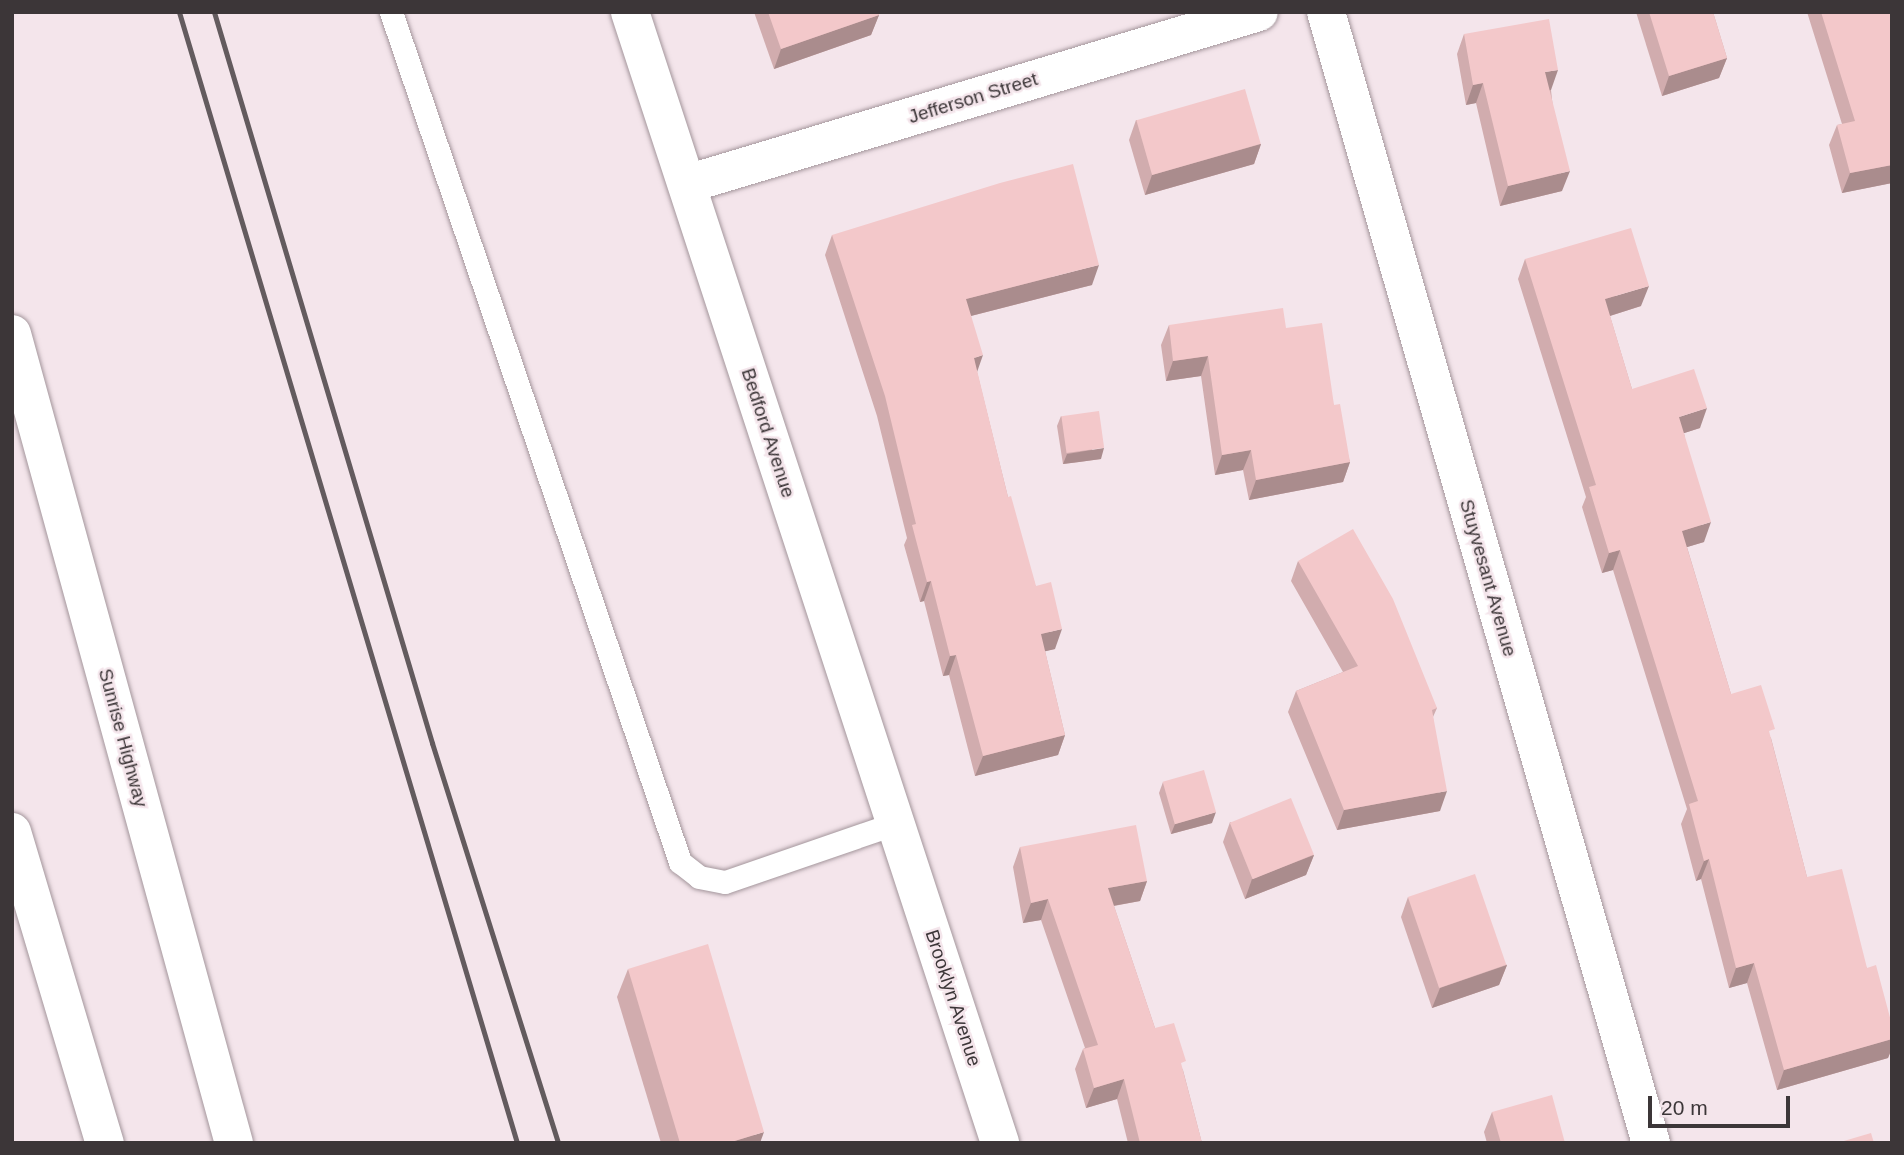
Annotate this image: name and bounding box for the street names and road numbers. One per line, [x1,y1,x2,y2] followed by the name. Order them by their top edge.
[906,68,1040,128] street label: Jefferson Street
[736,365,800,501] street label: Bedford Avenue
[1455,496,1521,660] street label: Stuyvesant Avenue
[94,666,152,810] street label: Sunrise Highway
[920,926,986,1070] street label: Brooklyn Avenue

